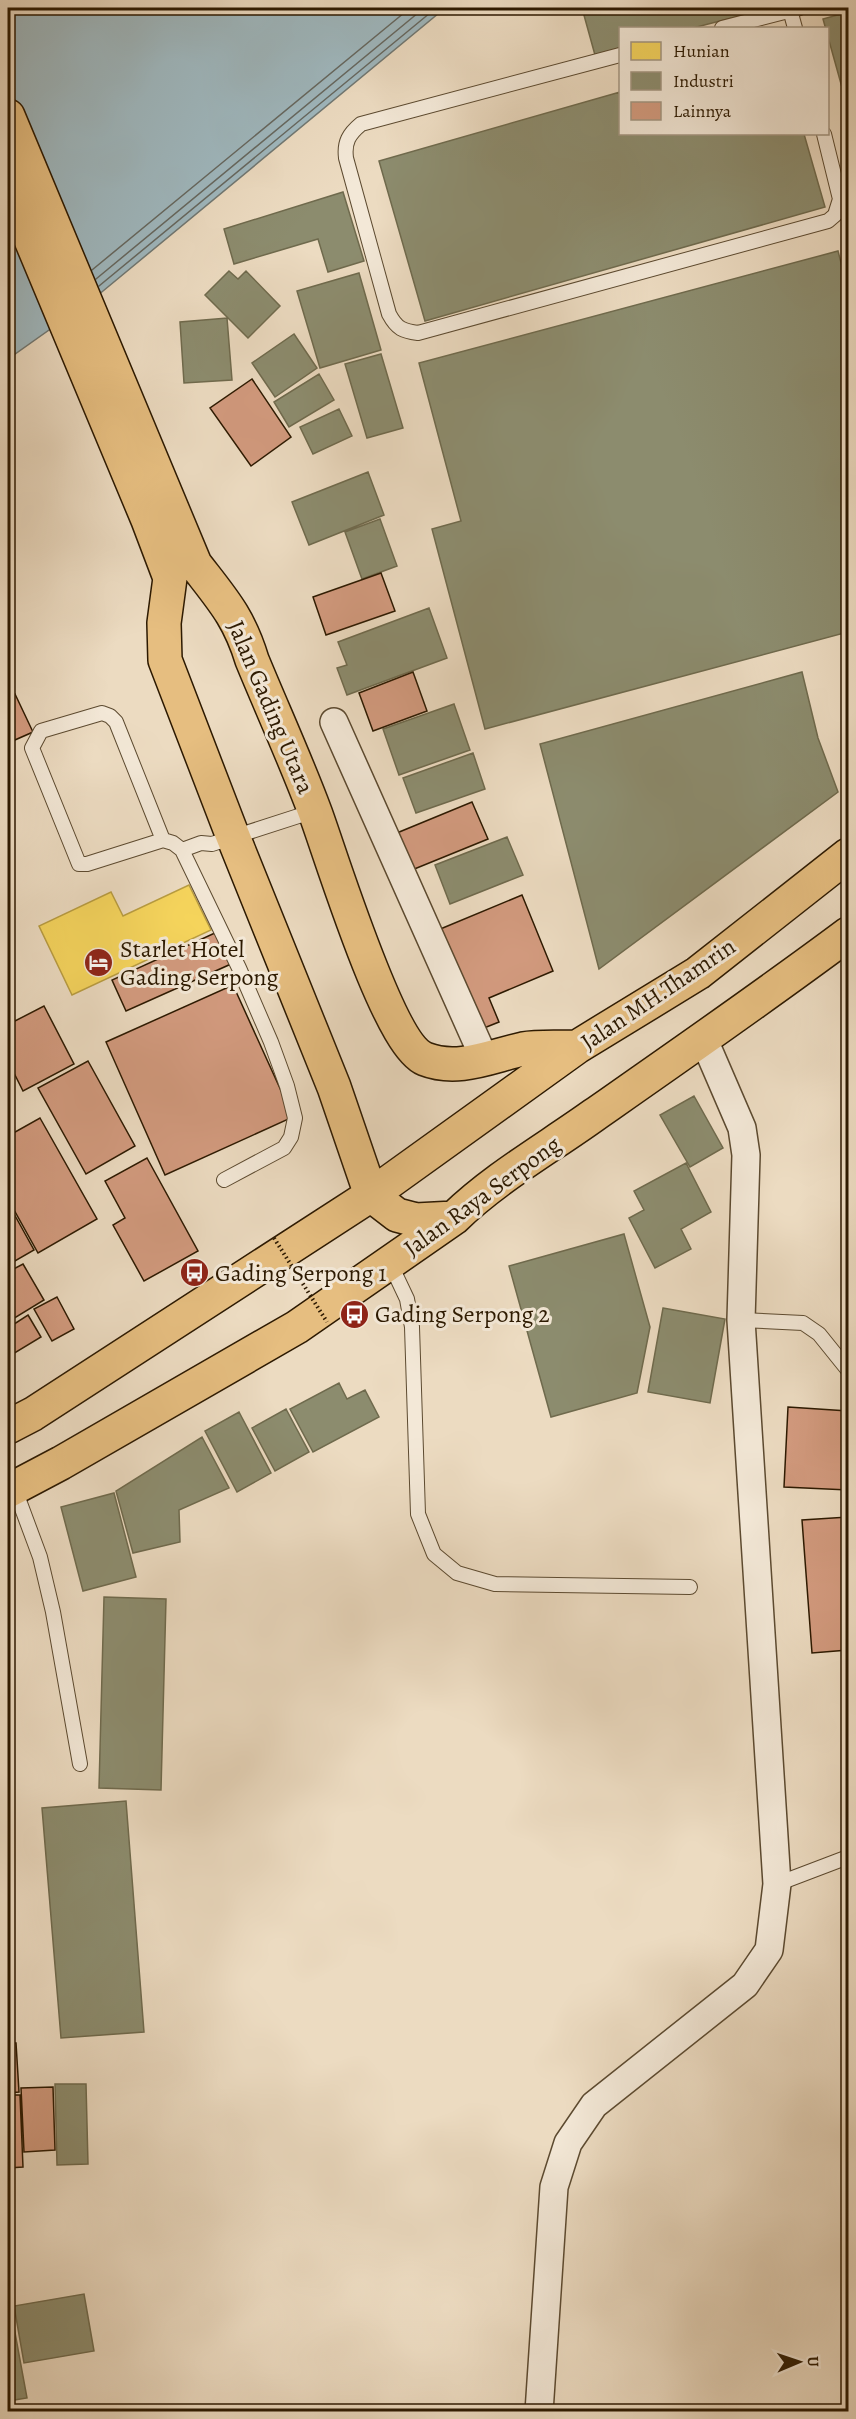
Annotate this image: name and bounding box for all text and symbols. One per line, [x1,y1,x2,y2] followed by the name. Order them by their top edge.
[619,27,829,135] legend
[673,39,730,63] text: Hunian
[673,69,734,93] text: Industri
[673,99,732,123] text: Lainnya
[220,615,322,799] street label: Jalan Gading Utara
[574,930,742,1058] street label: Jalan MH.Thamrin
[120,933,279,993] place label: Starlet Hotel Gading Serpong
[83,947,115,979] hotel icon: Starlet Hotel Gading Serpong
[397,1128,567,1264] street label: Jalan Raya Serpong
[178,1257,210,1289] bus stop icon: Gading Serpong 1
[215,1257,386,1289] place label: Gading Serpong 1
[338,1298,370,1330] bus stop icon: Gading Serpong 2
[375,1298,550,1330] place label: Gading Serpong 2
[769,2332,829,2392] north arrow
[802,2356,824,2368] text: U

